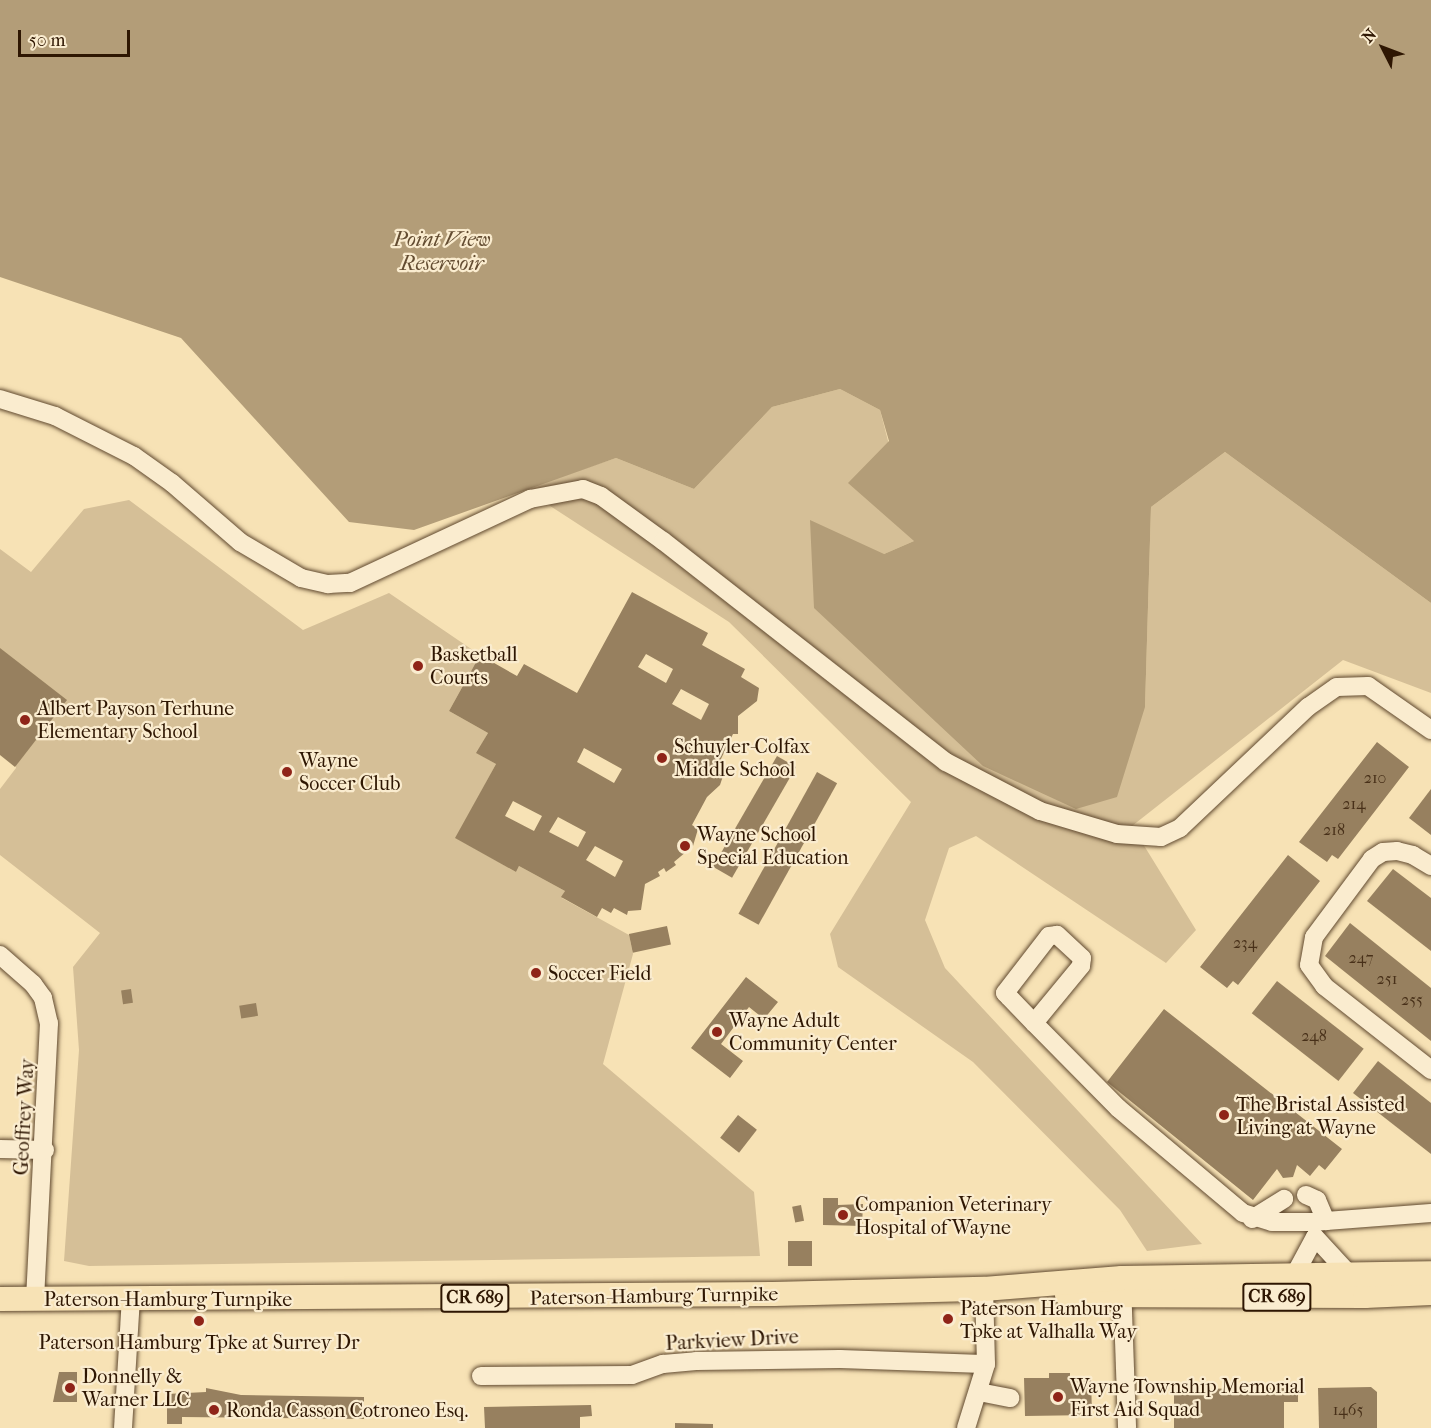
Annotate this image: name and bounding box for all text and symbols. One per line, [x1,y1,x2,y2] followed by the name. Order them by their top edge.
[21,18,134,56] scale bar
[1353,18,1413,78] north arrow
[1358,25,1380,46] text: N
[29,30,65,51] text: 50 m
[393,226,491,276] water label: Point View Reservoir
[430,642,517,689] place label: Basketball Courts
[411,659,425,673] marker: Basketball Courts
[37,696,234,743] place label: Albert Payson Terhune Elementary School
[18,713,32,727] marker: Albert Payson Terhune Elementary School
[674,734,810,781] place label: Schuyler-Colfax Middle School
[299,748,400,795] place label: Wayne Soccer Club
[655,751,669,765] marker: Schuyler-Colfax Middle School
[280,765,294,779] marker: Wayne Soccer Club
[1364,768,1386,788] house number: 210
[1342,794,1366,814] house number: 214
[1323,820,1345,840] house number: 218
[697,822,849,869] place label: Wayne School Special Education
[678,839,692,853] marker: Wayne School Special Education
[1233,933,1257,953] house number: 234
[1349,948,1373,968] house number: 247
[548,961,651,985] place label: Soccer Field
[529,966,543,980] marker: Soccer Field
[1377,969,1397,989] house number: 251
[1401,990,1423,1010] house number: 255
[729,1008,897,1055] place label: Wayne Adult Community Center
[710,1025,724,1039] marker: Wayne Adult Community Center
[1301,1026,1327,1046] house number: 248
[9,1058,39,1176] street label: Geoffrey Way
[1236,1092,1405,1139] place label: The Bristal Assisted Living at Wayne
[1217,1108,1231,1122] marker: The Bristal Assisted Living at Wayne
[855,1192,1052,1239] place label: Companion Veterinary Hospital of Wayne
[836,1208,850,1222] marker: Companion Veterinary Hospital of Wayne
[530,1282,778,1310] street label: Paterson-Hamburg Turnpike
[1241,1282,1313,1312] road number: CR 689
[439,1283,511,1313] road number: CR 689
[44,1287,292,1311] street label: Paterson-Hamburg Turnpike
[960,1296,1137,1343] place label: Paterson Hamburg Tpke at Valhalla Way
[941,1312,955,1326] marker: Paterson Hamburg Tpke at Valhalla Way
[192,1314,206,1328] marker: Paterson Hamburg Tpke at Surrey Dr
[665,1325,799,1355] street label: Parkview Drive
[39,1330,359,1354] place label: Paterson Hamburg Tpke at Surrey Dr
[82,1364,190,1411] place label: Donnelly & Warner LLC
[1070,1374,1305,1421] place label: Wayne Township Memorial First Aid Squad
[63,1381,77,1395] marker: Donnelly & Warner LLC
[1051,1390,1065,1404] marker: Wayne Township Memorial First Aid Squad
[226,1398,468,1422] place label: Ronda Casson Cotroneo Esq.
[1333,1400,1363,1420] house number: 1465
[207,1403,221,1417] marker: Ronda Casson Cotroneo Esq.

